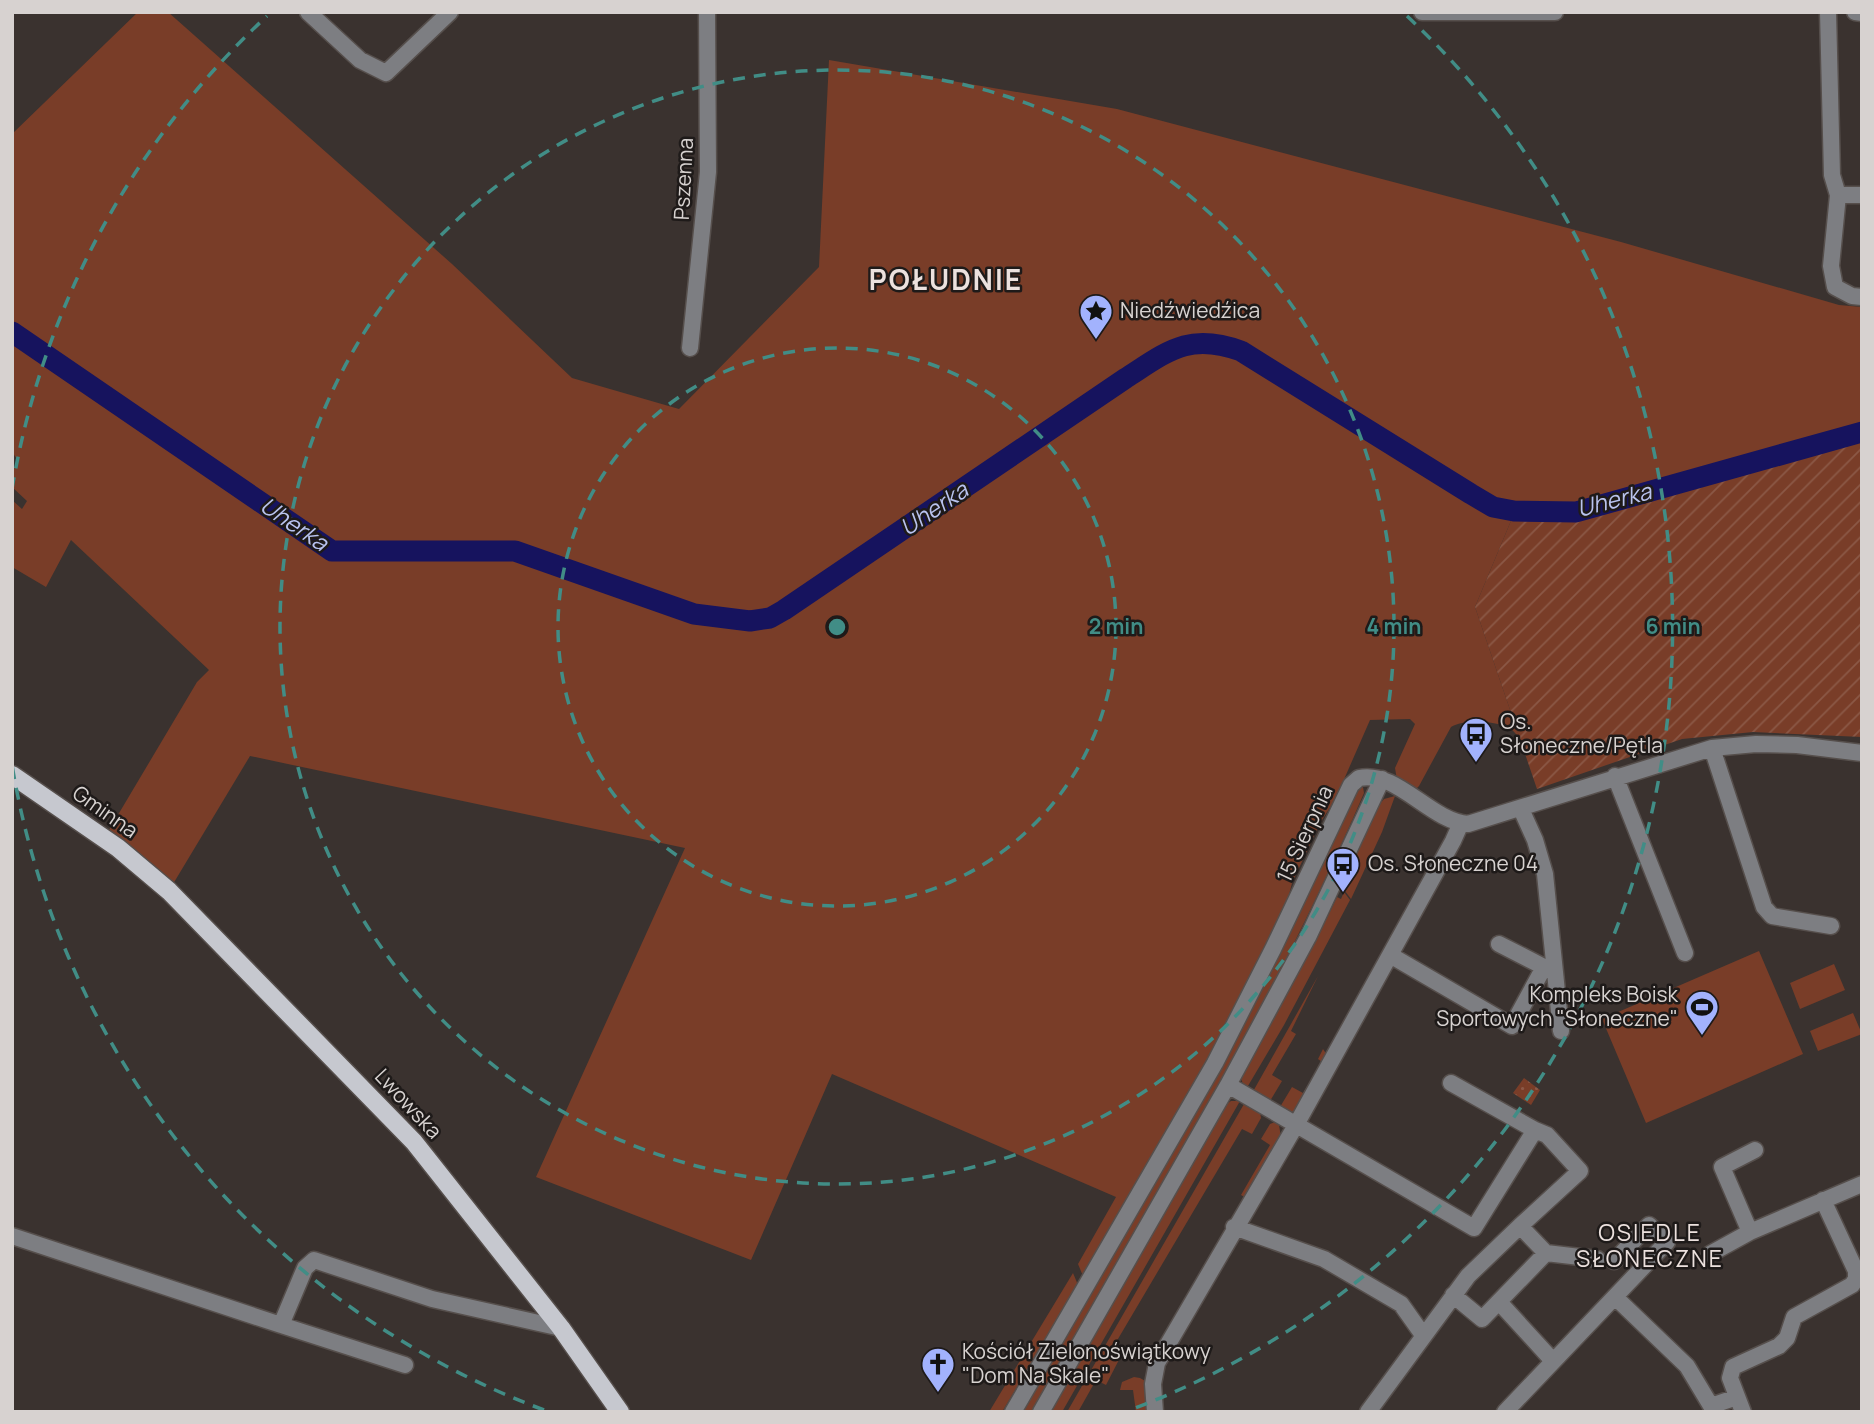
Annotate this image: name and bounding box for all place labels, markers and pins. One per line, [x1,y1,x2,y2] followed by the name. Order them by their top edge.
[1077,292,1115,341] place icon: Niedźwiedźica
[1120,296,1260,324] place label: Niedźwiedźica
[825,615,849,639] centre of rings
[1500,707,1663,759] place label: Os. Słoneczne/Pętla
[1457,715,1495,764] bus stop icon: Os. Słoneczne/Pętla
[1324,845,1362,894] bus stop icon: Os. Słoneczne 04
[1368,849,1538,877] place label: Os. Słoneczne 04
[1436,980,1679,1032] place label: Kompleks Boisk Sportowych "Słoneczne"
[1683,988,1721,1037] sports icon: Kompleks Boisk Sportowych "Słoneczne"
[962,1337,1211,1389] place label: Kościół Zielonoświątkowy "Dom Na Skale"
[919,1345,957,1394] church icon: Kościół Zielonoświątkowy "Dom Na Skale"

